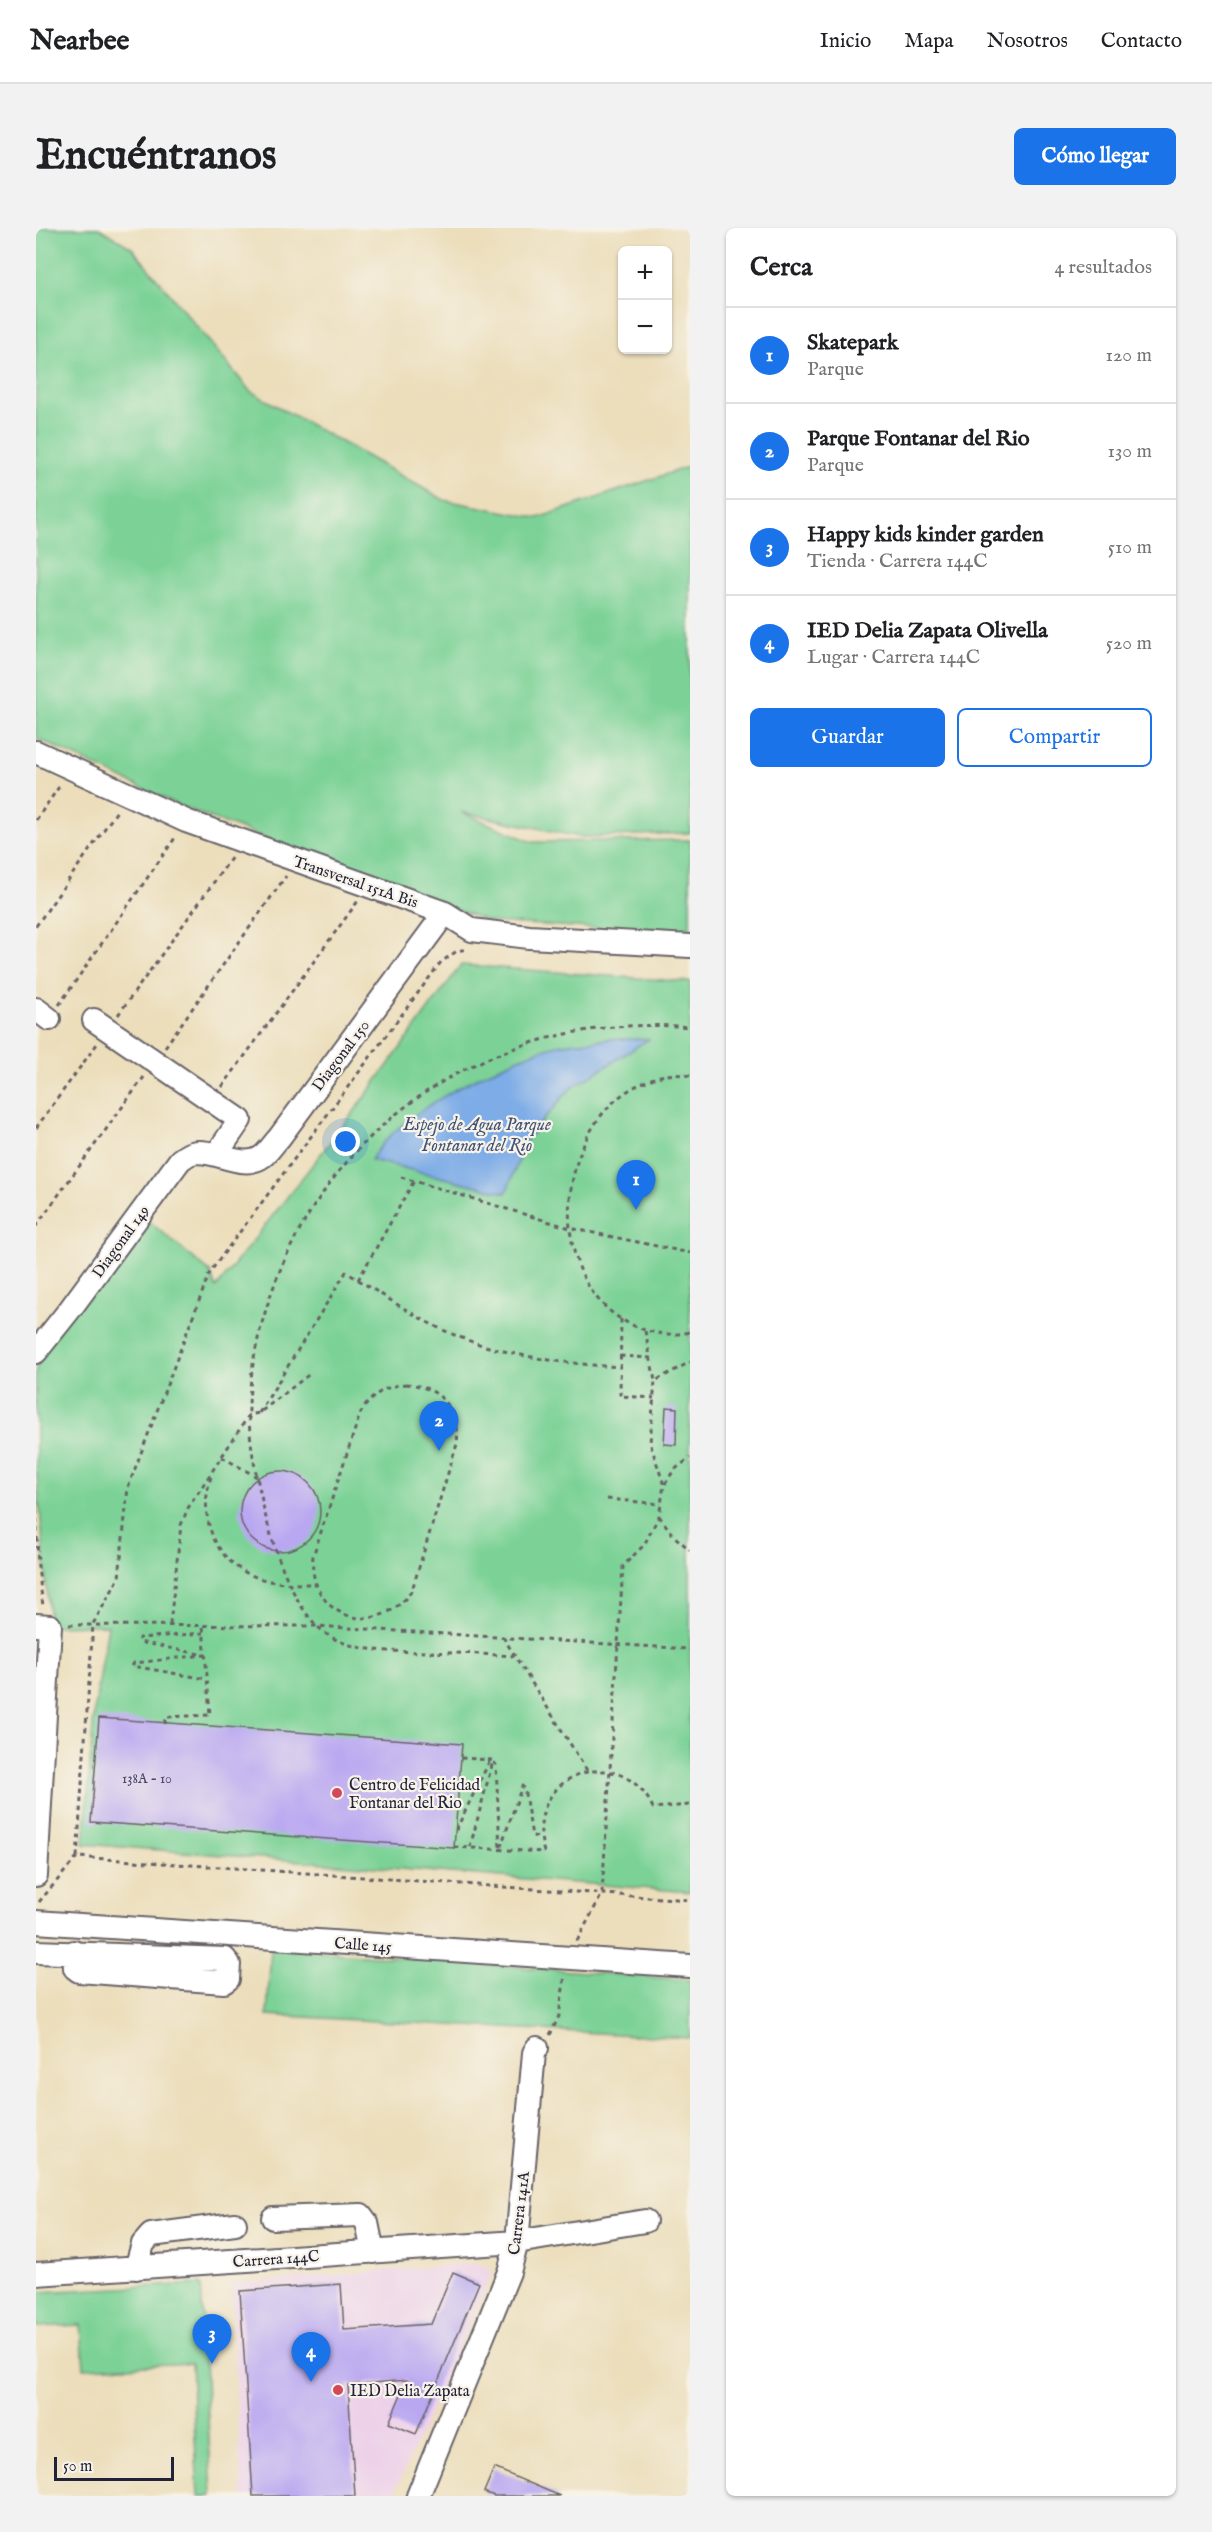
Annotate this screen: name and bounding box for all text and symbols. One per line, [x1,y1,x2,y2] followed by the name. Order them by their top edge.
[30,24,129,59] text: Nearbee
[820,28,871,55] text: Inicio
[904,28,954,55] text: Mapa
[987,28,1068,55] text: Nosotros
[1101,28,1182,55] text: Contacto
[1014,128,1176,185] button: Cómo llegar
[36,130,277,183] text: Encuéntranos
[618,246,672,354] map controls
[618,246,672,300] button: +
[750,251,812,284] text: Cerca
[1054,255,1152,280] text: 4 resultados
[618,300,672,354] button: −
[807,329,898,357] text: Skatepark
[766,343,773,368] text: 1
[1106,343,1152,368] text: 120 m
[807,357,864,382] text: Parque
[807,425,1030,453] text: Parque Fontanar del Rio
[765,439,774,464] text: 2
[1107,439,1152,464] text: 130 m
[807,453,864,478] text: Parque
[807,521,1044,549] text: Happy kids kinder garden
[766,535,773,560] text: 3
[1108,535,1152,560] text: 510 m
[807,549,988,574] text: Tienda · Carrera 144C
[807,617,1048,645] text: IED Delia Zapata Olivella
[765,631,774,656] text: 4
[1106,631,1152,656] text: 520 m
[807,645,980,670] text: Lugar · Carrera 144C
[750,708,945,767] button: Guardar
[957,708,1152,767] button: Compartir
[290,852,421,914] street label: Transversal 151A Bis
[308,1016,375,1096] street label: Diagonal 150
[402,1114,551,1158] water label: Espejo de Agua Parque Fontanar del Rio
[331,1127,360,1156] your location
[616,1160,656,1210] pin: 1
[88,1202,155,1283] street label: Diagonal 149
[420,1402,458,1451] pin: 2
[122,1770,172,1788] house number: 138A - 10
[349,1776,481,1814] place label: Centro de Felicidad Fontanar del Rio
[330,1786,344,1800] marker: Centro de Felicidad Fontanar del Rio
[334,1934,392,1958] street label: Calle 145
[505,2169,535,2256] street label: Carrera 141A
[232,2247,320,2273] street label: Carrera 144C
[192,2314,231,2364] pin: 3
[292,2332,330,2382] pin: 4
[350,2382,470,2402] place label: IED Delia Zapata
[331,2383,345,2397] marker: IED Delia Zapata
[54,2454,174,2482] scale bar
[63,2457,92,2477] text: 50 m

